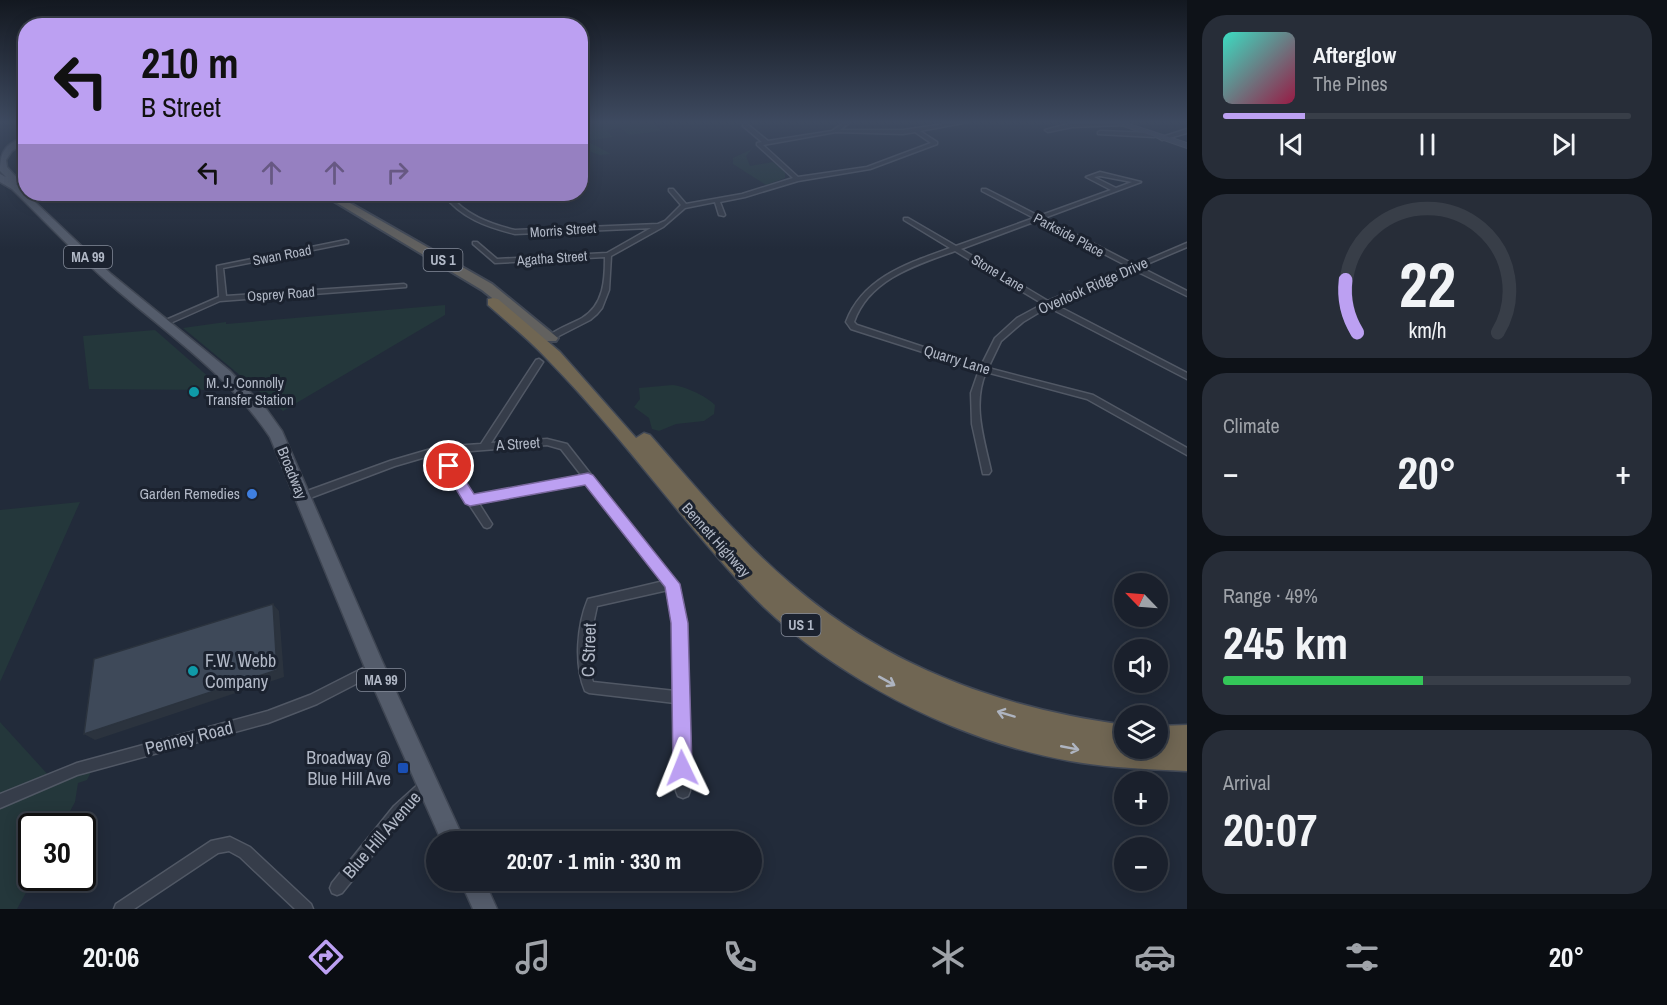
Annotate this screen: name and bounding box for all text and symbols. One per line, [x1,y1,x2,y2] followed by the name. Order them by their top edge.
[141,35,239,91] text: 210 m
[1313,40,1396,70] text: Afterglow
[42,42,120,120] icon: left
[1313,70,1388,97] text: The Pines
[141,89,221,125] text: B Street
[1275,128,1308,161] icon: previous
[1411,128,1444,161] icon: pause
[1547,128,1580,161] icon: next
[192,156,225,189] icon: left
[255,156,288,189] icon: ahead
[318,156,351,189] icon: ahead
[381,156,414,189] icon: right
[1031,209,1107,261] street label: Parkside Place
[529,219,597,241] street label: Morris Street
[251,241,313,269] street label: Swan Road
[1399,242,1455,326] text: 22
[64,246,112,268] road number: MA 99
[515,247,588,269] street label: Agatha Street
[424,249,462,271] road number: US 1
[968,250,1028,296] street label: Stone Lane
[1035,252,1151,319] street label: Overlook Ridge Drive
[247,283,315,305] street label: Osprey Road
[1408,316,1446,345] text: km/h
[921,339,993,380] street label: Quarry Lane
[206,372,294,410] place label: M. J. Connolly Transfer Station
[187,385,201,399] marker: M. J. Connolly Transfer Station
[1223,412,1280,439] text: Climate
[494,431,541,456] street label: A Street
[423,440,474,491] pin
[1397,442,1457,503] text: 20°
[272,444,313,503] street label: Broadway
[432,449,465,482] icon: arrive
[1223,450,1239,494] text: −
[1615,450,1631,494] text: +
[139,483,240,504] place label: Garden Remedies
[245,487,259,501] marker: Garden Remedies
[677,498,756,582] street label: Bennett Highway
[1114,573,1168,627] north arrow
[1114,573,1168,891] map controls
[1223,582,1318,609] text: Range · 49%
[1223,612,1348,673] text: 245 km
[782,614,820,636] road number: US 1
[575,622,602,677] street label: C Street
[1114,639,1168,693] button: sound
[205,648,276,694] place label: F.W. Webb Company
[186,664,200,678] marker: F.W. Webb Company
[357,669,405,691] road number: MA 99
[878,675,895,687] one-way arrow
[1114,705,1168,759] button: layers
[997,708,1016,719] one-way arrow
[142,715,235,760] street label: Penney Road
[650,736,714,800] position arrow
[1059,743,1079,754] one-way arrow
[306,745,391,791] place label: Broadway @ Blue Hill Ave
[396,761,410,775] marker: Broadway @ Blue Hill Ave
[1223,769,1270,796] text: Arrival
[1114,771,1168,825] button: +
[337,786,427,884] street label: Blue Hill Avenue
[1223,799,1317,860] text: 20:07
[18,813,96,891] speed limit sign: 30
[1114,837,1168,891] button: −
[507,846,681,876] text: 20:07 · 1 min · 330 m
[305,936,347,978] icon: directions
[512,936,554,978] icon: music
[719,936,761,978] icon: phone
[927,936,969,978] icon: climate
[1134,936,1176,978] icon: car
[1341,936,1383,978] icon: filters
[83,939,139,975] text: 20:06
[1549,939,1584,975] text: 20°

